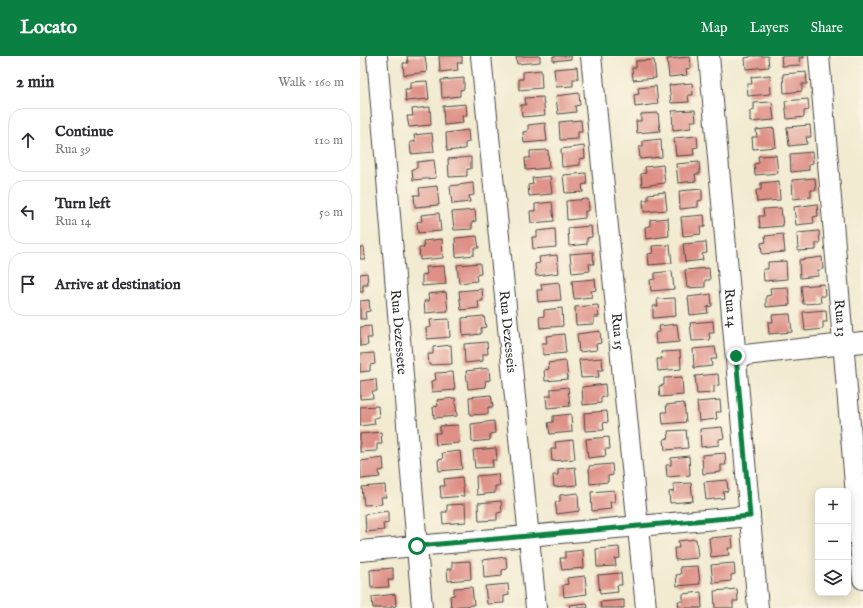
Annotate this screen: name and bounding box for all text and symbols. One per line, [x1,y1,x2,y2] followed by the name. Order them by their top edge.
[20,16,77,40] text: Locato
[701,19,728,37] text: Map
[750,19,789,37] text: Layers
[811,19,843,37] text: Share
[16,72,54,93] text: 2 min
[278,74,344,91] text: Walk · 160 m
[55,122,113,141] text: Continue
[17,129,39,151] icon: ahead
[314,132,343,149] text: 110 m
[55,141,91,158] text: Rua 39
[55,194,111,213] text: Turn left
[17,201,39,223] icon: left
[319,204,343,221] text: 50 m
[55,213,91,230] text: Rua 14
[17,273,39,295] icon: arrive
[55,275,181,294] text: Arrive at destination
[720,288,741,328] street label: Rua 14
[386,289,411,376] street label: Rua Dezessete
[494,290,521,374] street label: Rua Dezesseis
[830,299,851,338] street label: Rua 13
[607,312,628,351] street label: Rua 15
[727,347,745,365] route end
[815,488,851,596] map controls
[815,488,851,524] button: +
[815,524,851,560] button: −
[408,537,426,555] route start
[815,560,851,596] button: layers

